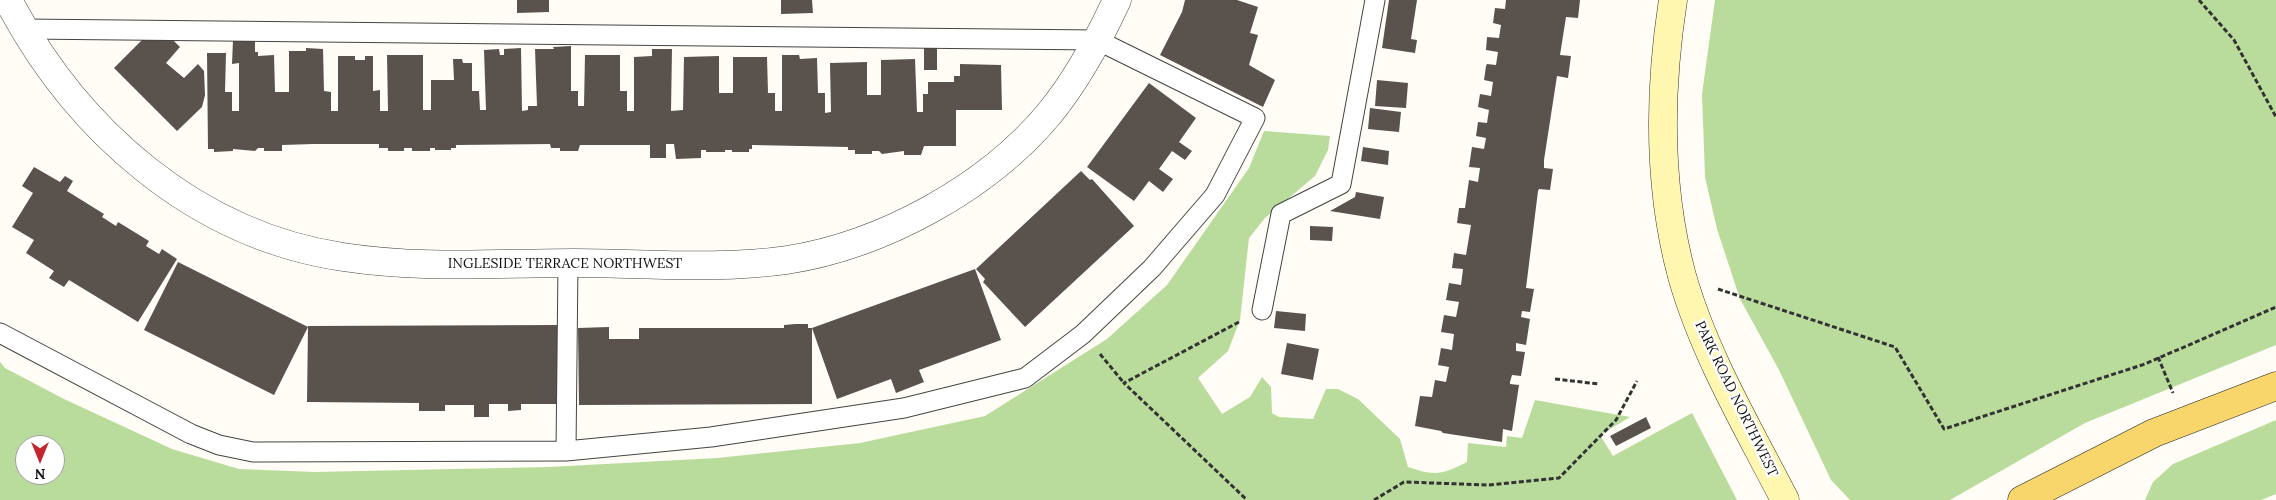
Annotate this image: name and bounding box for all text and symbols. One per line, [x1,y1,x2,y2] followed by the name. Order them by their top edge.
[448,256,682,272] street label: INGLESIDE TERRACE NORTHWEST
[1691,318,1781,480] street label: PARK ROAD NORTHWEST
[15,435,65,485] north arrow
[35,465,45,483] text: N

